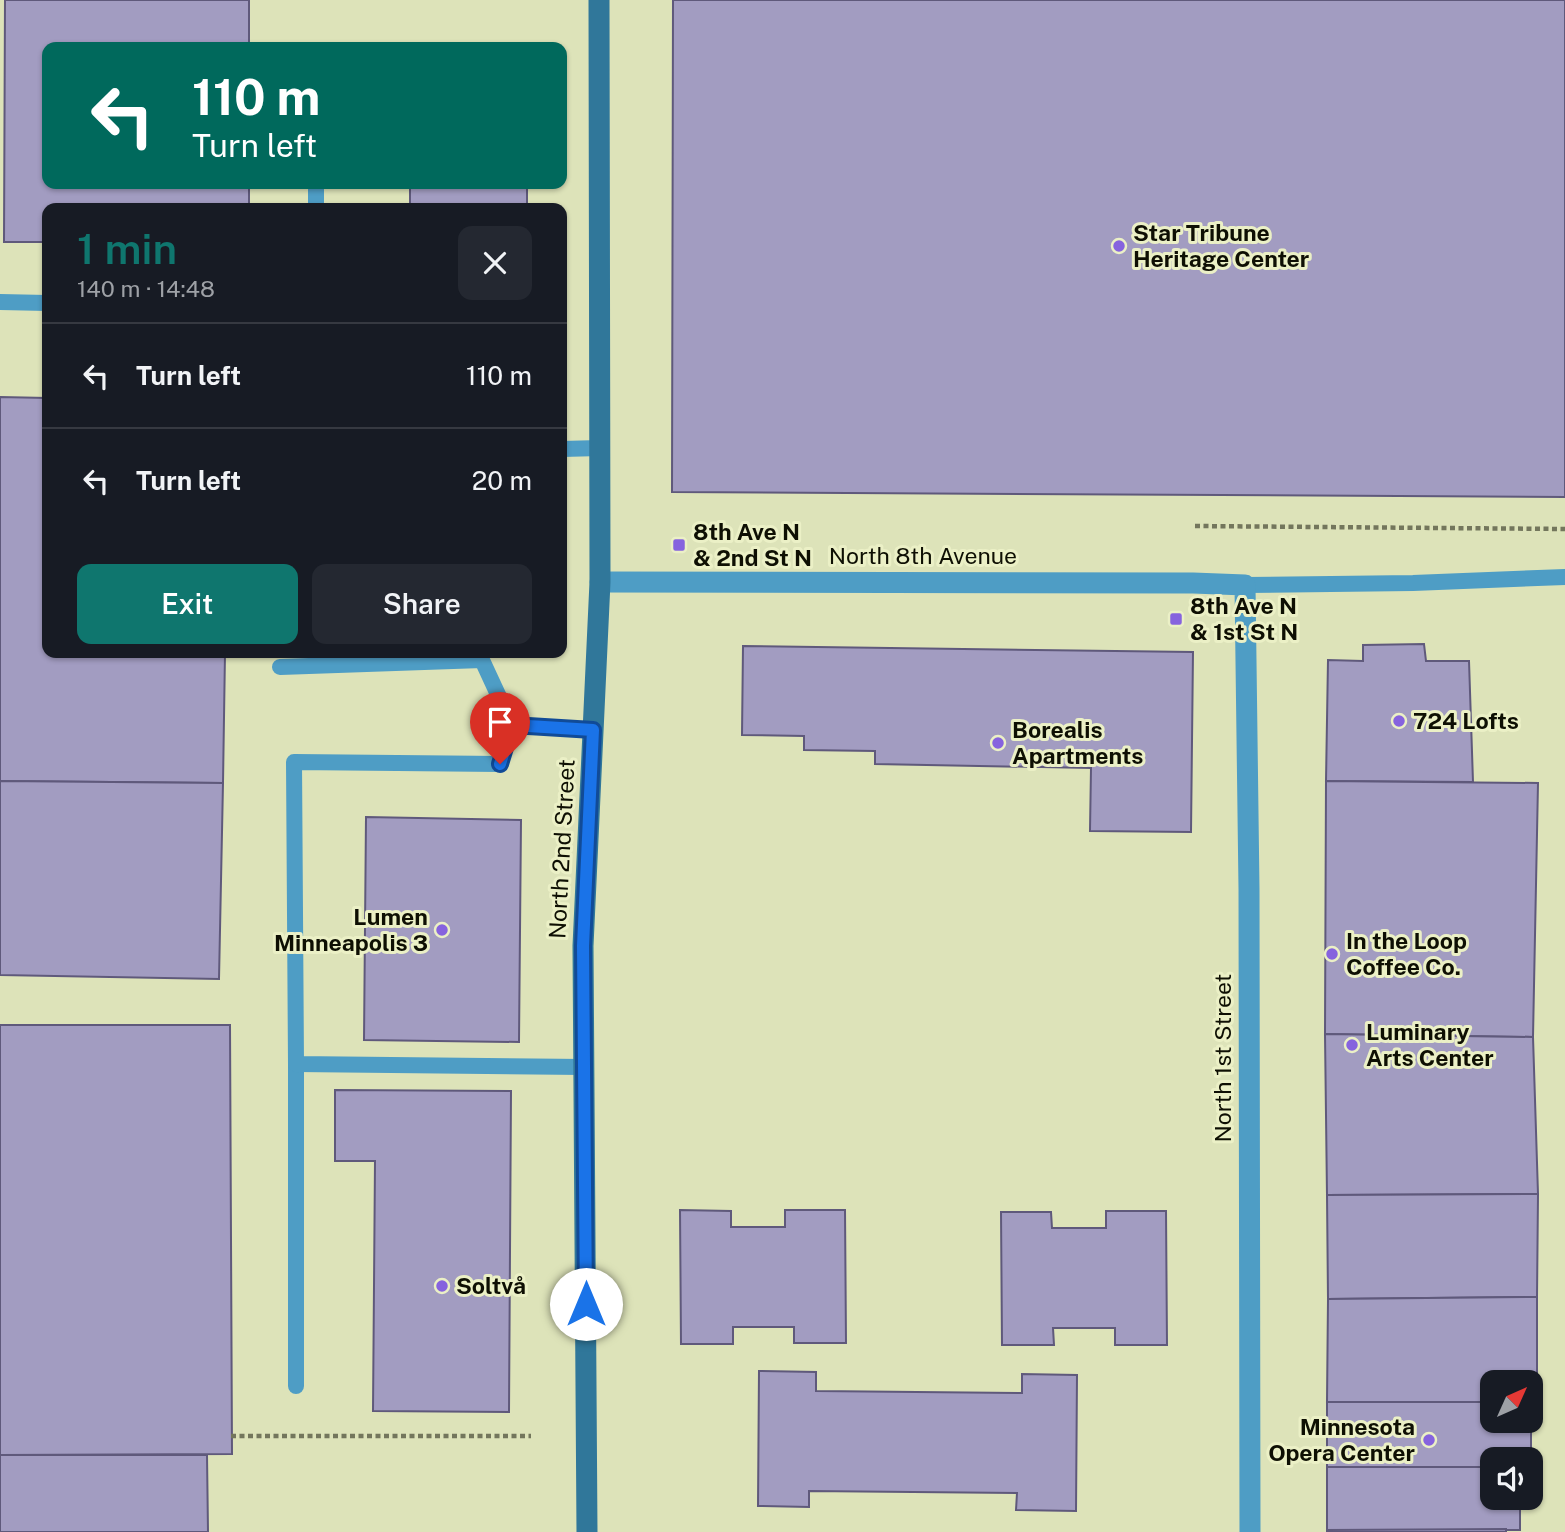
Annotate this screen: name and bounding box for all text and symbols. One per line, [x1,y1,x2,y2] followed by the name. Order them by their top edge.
[192,68,320,126] text: 110 m
[77,70,168,161] icon: left
[192,127,317,164] text: Turn left
[1133,219,1309,272] place label: Star Tribune Heritage Center
[77,224,177,273] text: 1 min
[458,226,532,300] button: close
[1111,238,1127,254] marker: Star Tribune Heritage Center
[77,275,215,302] text: 140 m · 14:48
[77,357,115,395] icon: left
[136,360,241,391] text: Turn left
[466,360,532,391] text: 110 m
[77,462,115,500] icon: left
[136,465,241,496] text: Turn left
[472,465,532,496] text: 20 m
[693,518,812,571] place label: 8th Ave N & 2nd St N
[671,537,687,553] marker: 8th Ave N & 2nd St N
[829,542,1017,569] street label: North 8th Avenue
[77,564,298,644] button: Exit
[312,564,532,644] button: Share
[1190,592,1298,645] place label: 8th Ave N & 1st St N
[1168,611,1184,627] marker: 8th Ave N & 1st St N
[470,692,530,764] pin
[481,703,519,741] icon: arrive
[1413,707,1519,734] place label: 724 Lofts
[1391,713,1407,729] marker: 724 Lofts
[1012,716,1143,769] place label: Borealis Apartments
[990,735,1006,751] marker: Borealis Apartments
[543,758,580,940] street label: North 2nd Street
[274,903,428,956] place label: Lumen Minneapolis 3
[434,922,450,938] marker: Lumen Minneapolis 3
[1346,927,1467,980] place label: In the Loop Coffee Co.
[1324,946,1340,962] marker: In the Loop Coffee Co.
[1209,973,1236,1143] street label: North 1st Street
[1366,1018,1494,1071] place label: Luminary Arts Center
[1344,1037,1360,1053] marker: Luminary Arts Center
[549,1267,623,1341] position arrow
[456,1272,526,1299] place label: Soltvå
[434,1278,450,1294] marker: Soltvå
[1480,1370,1544,1433] north arrow
[1480,1370,1543,1510] map controls
[1268,1413,1415,1466] place label: Minnesota Opera Center
[1421,1432,1437,1448] marker: Minnesota Opera Center
[1480,1447,1543,1510] button: sound

